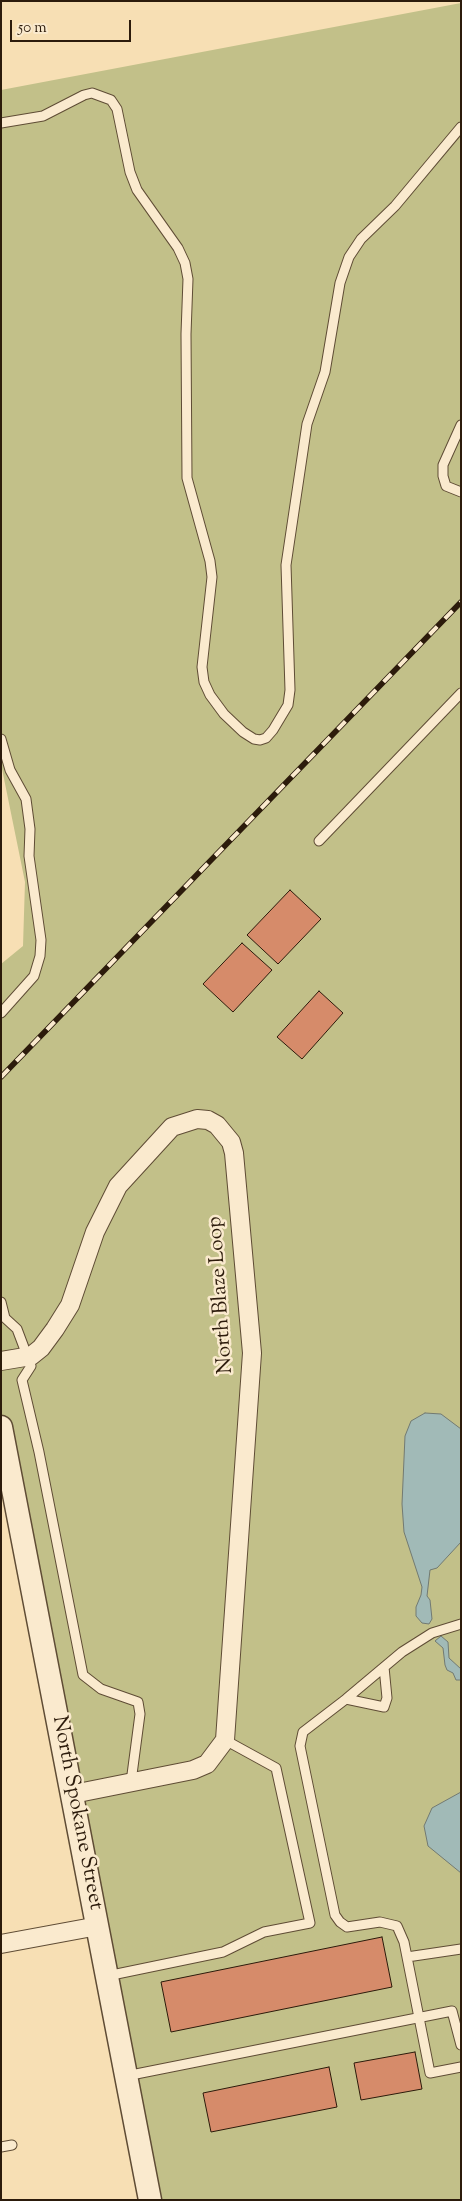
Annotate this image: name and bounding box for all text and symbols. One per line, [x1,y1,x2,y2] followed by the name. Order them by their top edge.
[12,10,134,42] scale bar
[18,18,47,39] text: 50 m
[204,1215,240,1375] street label: North Blaze Loop
[45,1714,107,1912] street label: North Spokane Street

